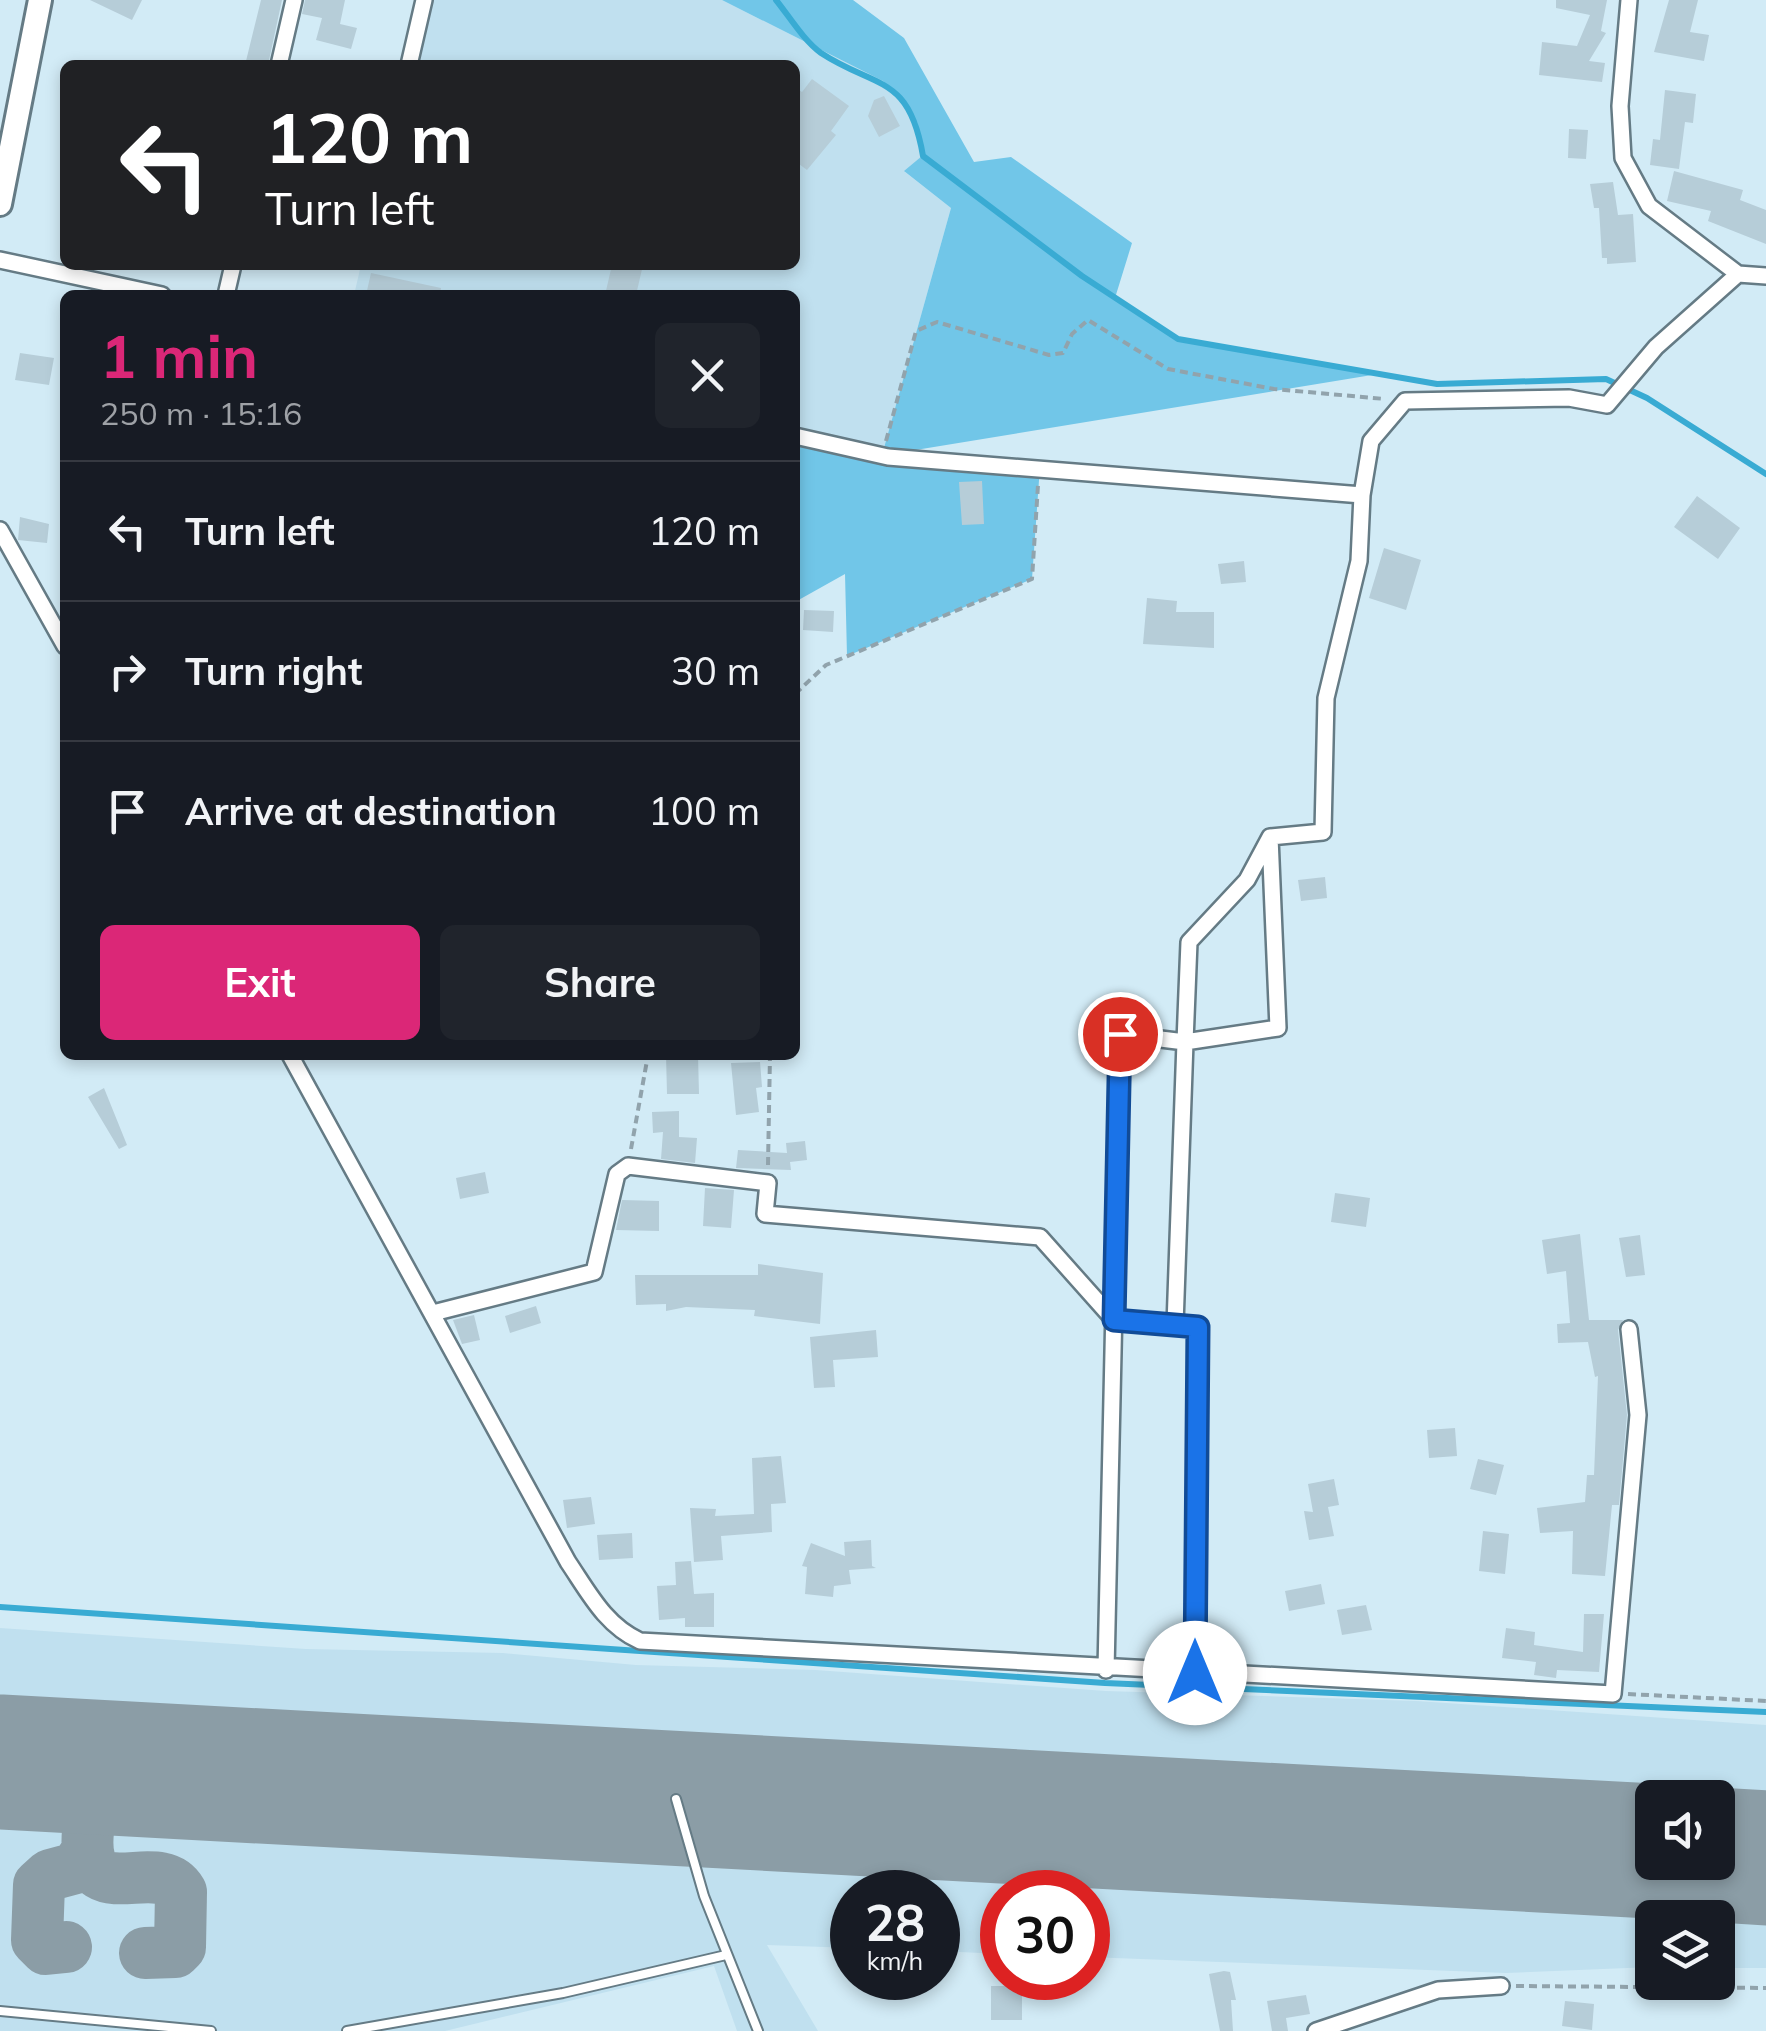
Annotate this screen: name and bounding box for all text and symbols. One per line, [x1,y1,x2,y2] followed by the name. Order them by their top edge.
[265,93,473,181] text: 120 m
[100,100,230,230] icon: left
[265,180,434,236] text: Turn left
[100,318,258,393] text: 1 min
[655,323,760,428] button: close
[100,393,302,433] text: 250 m · 15:16
[100,504,155,559] icon: left
[185,507,335,555] text: Turn left
[648,507,760,555] text: 120 m
[100,644,155,699] icon: right
[185,647,362,695] text: Turn right
[671,647,760,695] text: 30 m
[100,784,155,839] icon: arrive
[185,787,557,835] text: Arrive at destination
[648,787,760,835] text: 100 m
[100,925,420,1040] button: Exit
[440,925,760,1040] button: Share
[1078,992,1163,1077] pin
[1093,1007,1148,1062] icon: arrive
[1143,1621,1247,1725] position arrow
[1635,1780,1735,2000] map controls
[1635,1780,1735,1880] button: sound
[980,1870,1110,2000] speed limit sign: 30
[865,1891,925,1954] text: 28
[1635,1900,1735,2000] button: layers
[867,1945,923,1976] text: km/h

